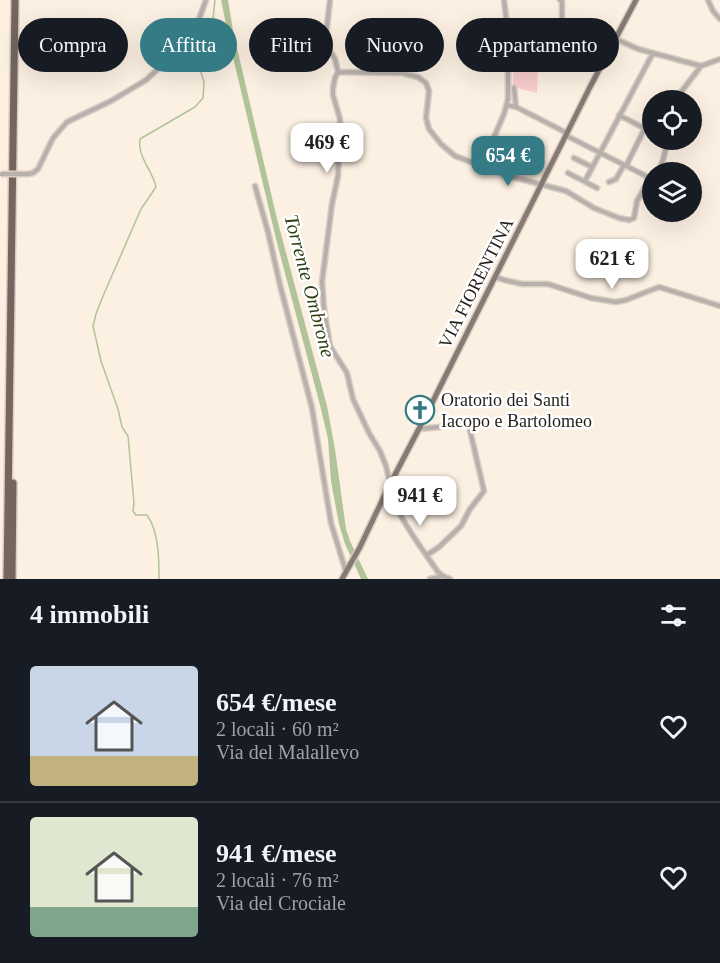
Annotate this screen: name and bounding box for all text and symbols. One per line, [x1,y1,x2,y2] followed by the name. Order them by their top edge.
[18,18,128,72] chip: Compra
[140,18,237,72] chip: Affitta
[249,18,333,72] chip: Filtri
[345,18,444,72] chip: Nuovo
[456,18,619,72] chip: Appartamento
[642,90,702,222] map controls
[642,90,702,150] button: locate
[285,123,369,174] pin: 469 €
[305,131,350,153] text: 469 €
[466,136,550,187] pin: 654 €
[486,144,531,166] text: 654 €
[642,162,702,222] button: layers
[280,212,340,360] water label: Torrente Ombrone
[435,215,517,351] street label: VIA FIORENTINA
[570,239,654,290] pin: 621 €
[590,247,635,269] text: 621 €
[441,390,592,431] place label: Oratorio dei Santi Iacopo e Bartolomeo
[404,394,436,426] church icon: Oratorio dei Santi Iacopo e Bartolomeo
[378,476,462,527] pin: 941 €
[398,484,443,506] text: 941 €
[657,599,690,632] icon: filters
[30,600,149,629] text: 4 immobili
[216,688,337,717] text: 654 €/mese
[78,690,150,762] icon: home
[657,710,690,743] icon: heart
[216,718,339,740] text: 2 locali · 60 m²
[216,741,359,763] text: Via del Malallevo
[216,839,337,868] text: 941 €/mese
[78,841,150,913] icon: home
[657,861,690,894] icon: heart
[216,869,339,891] text: 2 locali · 76 m²
[216,892,346,914] text: Via del Crociale

